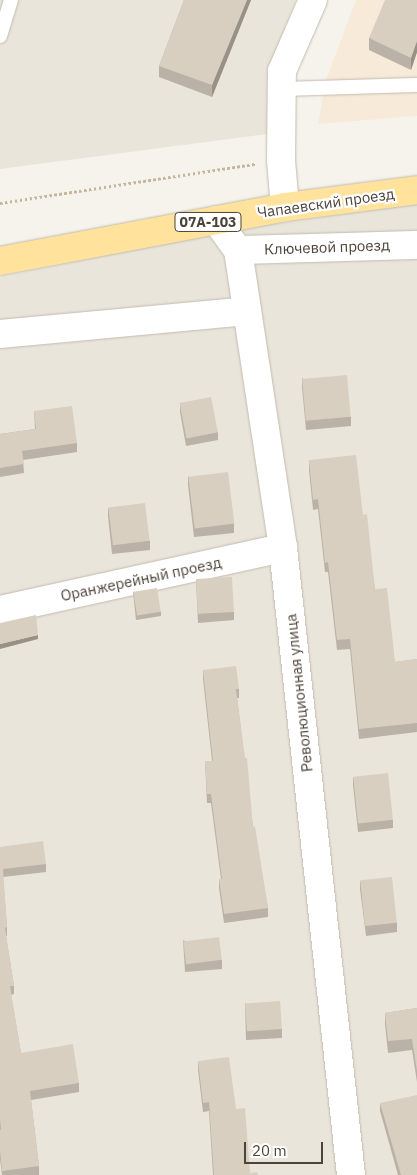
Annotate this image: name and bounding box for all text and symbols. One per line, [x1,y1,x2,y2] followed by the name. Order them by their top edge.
[256,184,396,222] street label: Чапаевский проезд
[174,210,242,233] road number: 07А-103
[264,236,390,258] street label: Ключевой проезд
[59,553,223,605] street label: Оранжерейный проезд
[282,613,316,773] street label: Революционная улица
[247,1132,326,1164] scale bar
[252,1141,287,1160] text: 20 m

